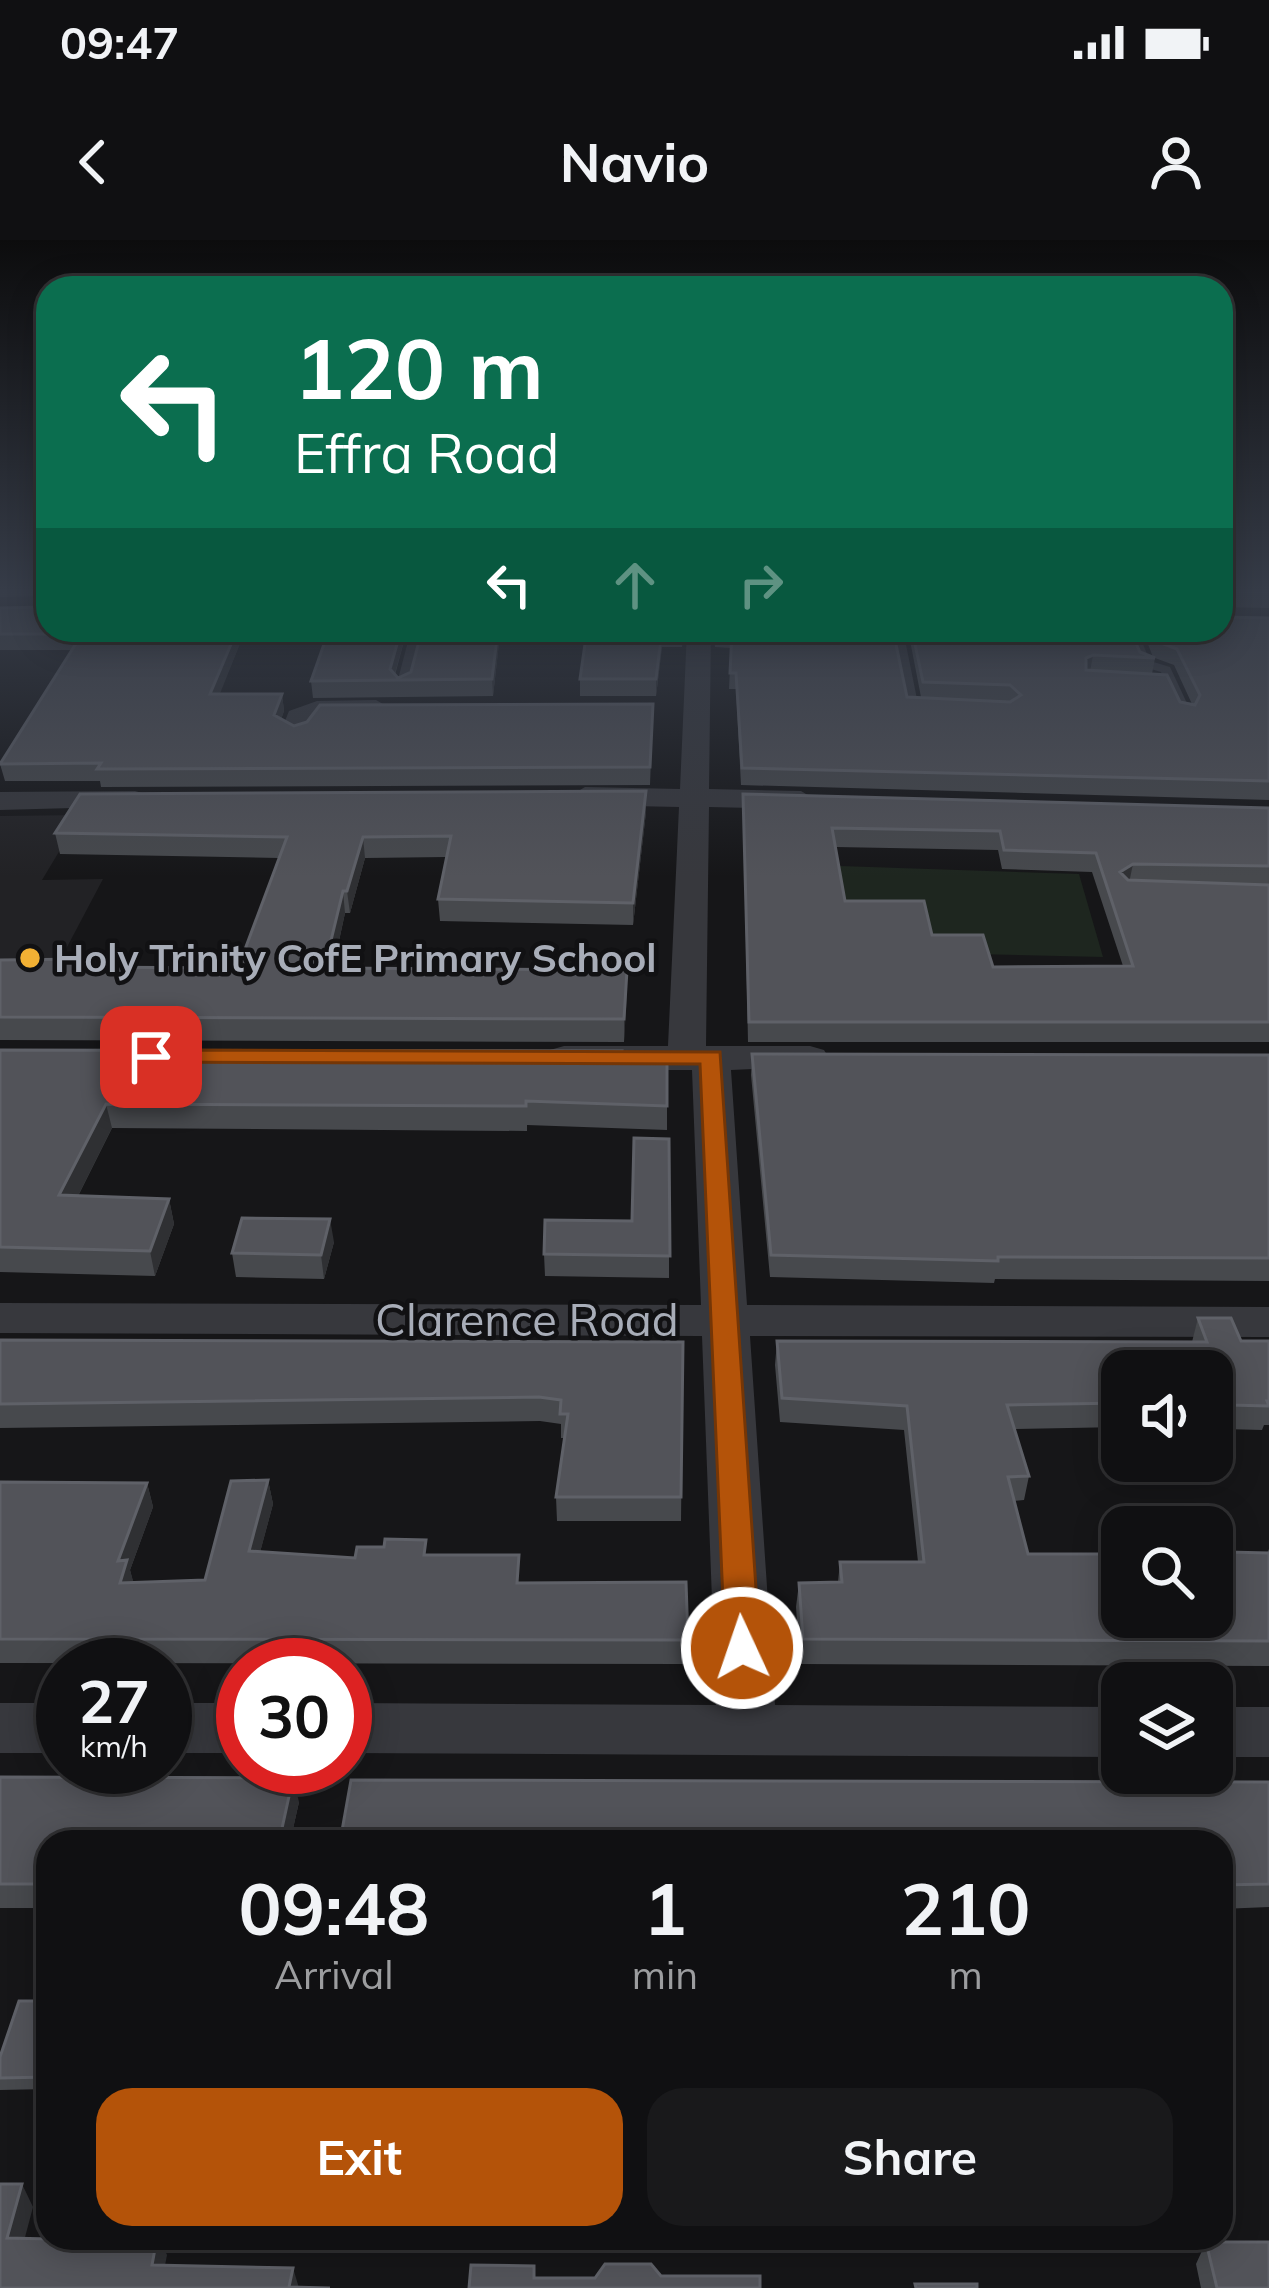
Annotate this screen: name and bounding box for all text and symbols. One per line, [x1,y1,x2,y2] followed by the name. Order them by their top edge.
[60,14,179,70] text: 09:47
[560,128,709,196] text: Navio
[60,129,126,195] icon: back
[1143,129,1209,195] icon: person
[294,315,544,420] text: 120 m
[96,324,252,480] icon: left
[294,419,559,487] text: Effra Road
[476,552,542,618] icon: left
[602,552,668,618] icon: ahead
[728,552,794,618] icon: right
[54,933,656,982] place label: Holy Trinity CofE Primary School
[17,945,43,971] marker: Holy Trinity CofE Primary School
[100,1006,202,1108] pin
[118,1024,184,1090] icon: arrive
[375,1291,679,1347] street label: Clarence Road
[1101,1350,1233,1794] map controls
[1101,1350,1233,1482] button: sound
[1101,1506,1233,1638] button: search
[679,1585,805,1711] position arrow
[216,1638,372,1794] speed limit sign: 30
[1101,1662,1233,1794] button: layers
[78,1663,150,1738] text: 27
[80,1727,148,1765] text: km/h
[239,1863,429,1953] text: 09:48
[643,1863,687,1953] text: 1
[901,1863,1030,1953] text: 210
[274,1950,394,1999] text: Arrival
[632,1950,698,1999] text: min
[948,1950,983,1999] text: m
[96,2088,623,2226] button: Exit
[647,2088,1173,2226] button: Share

